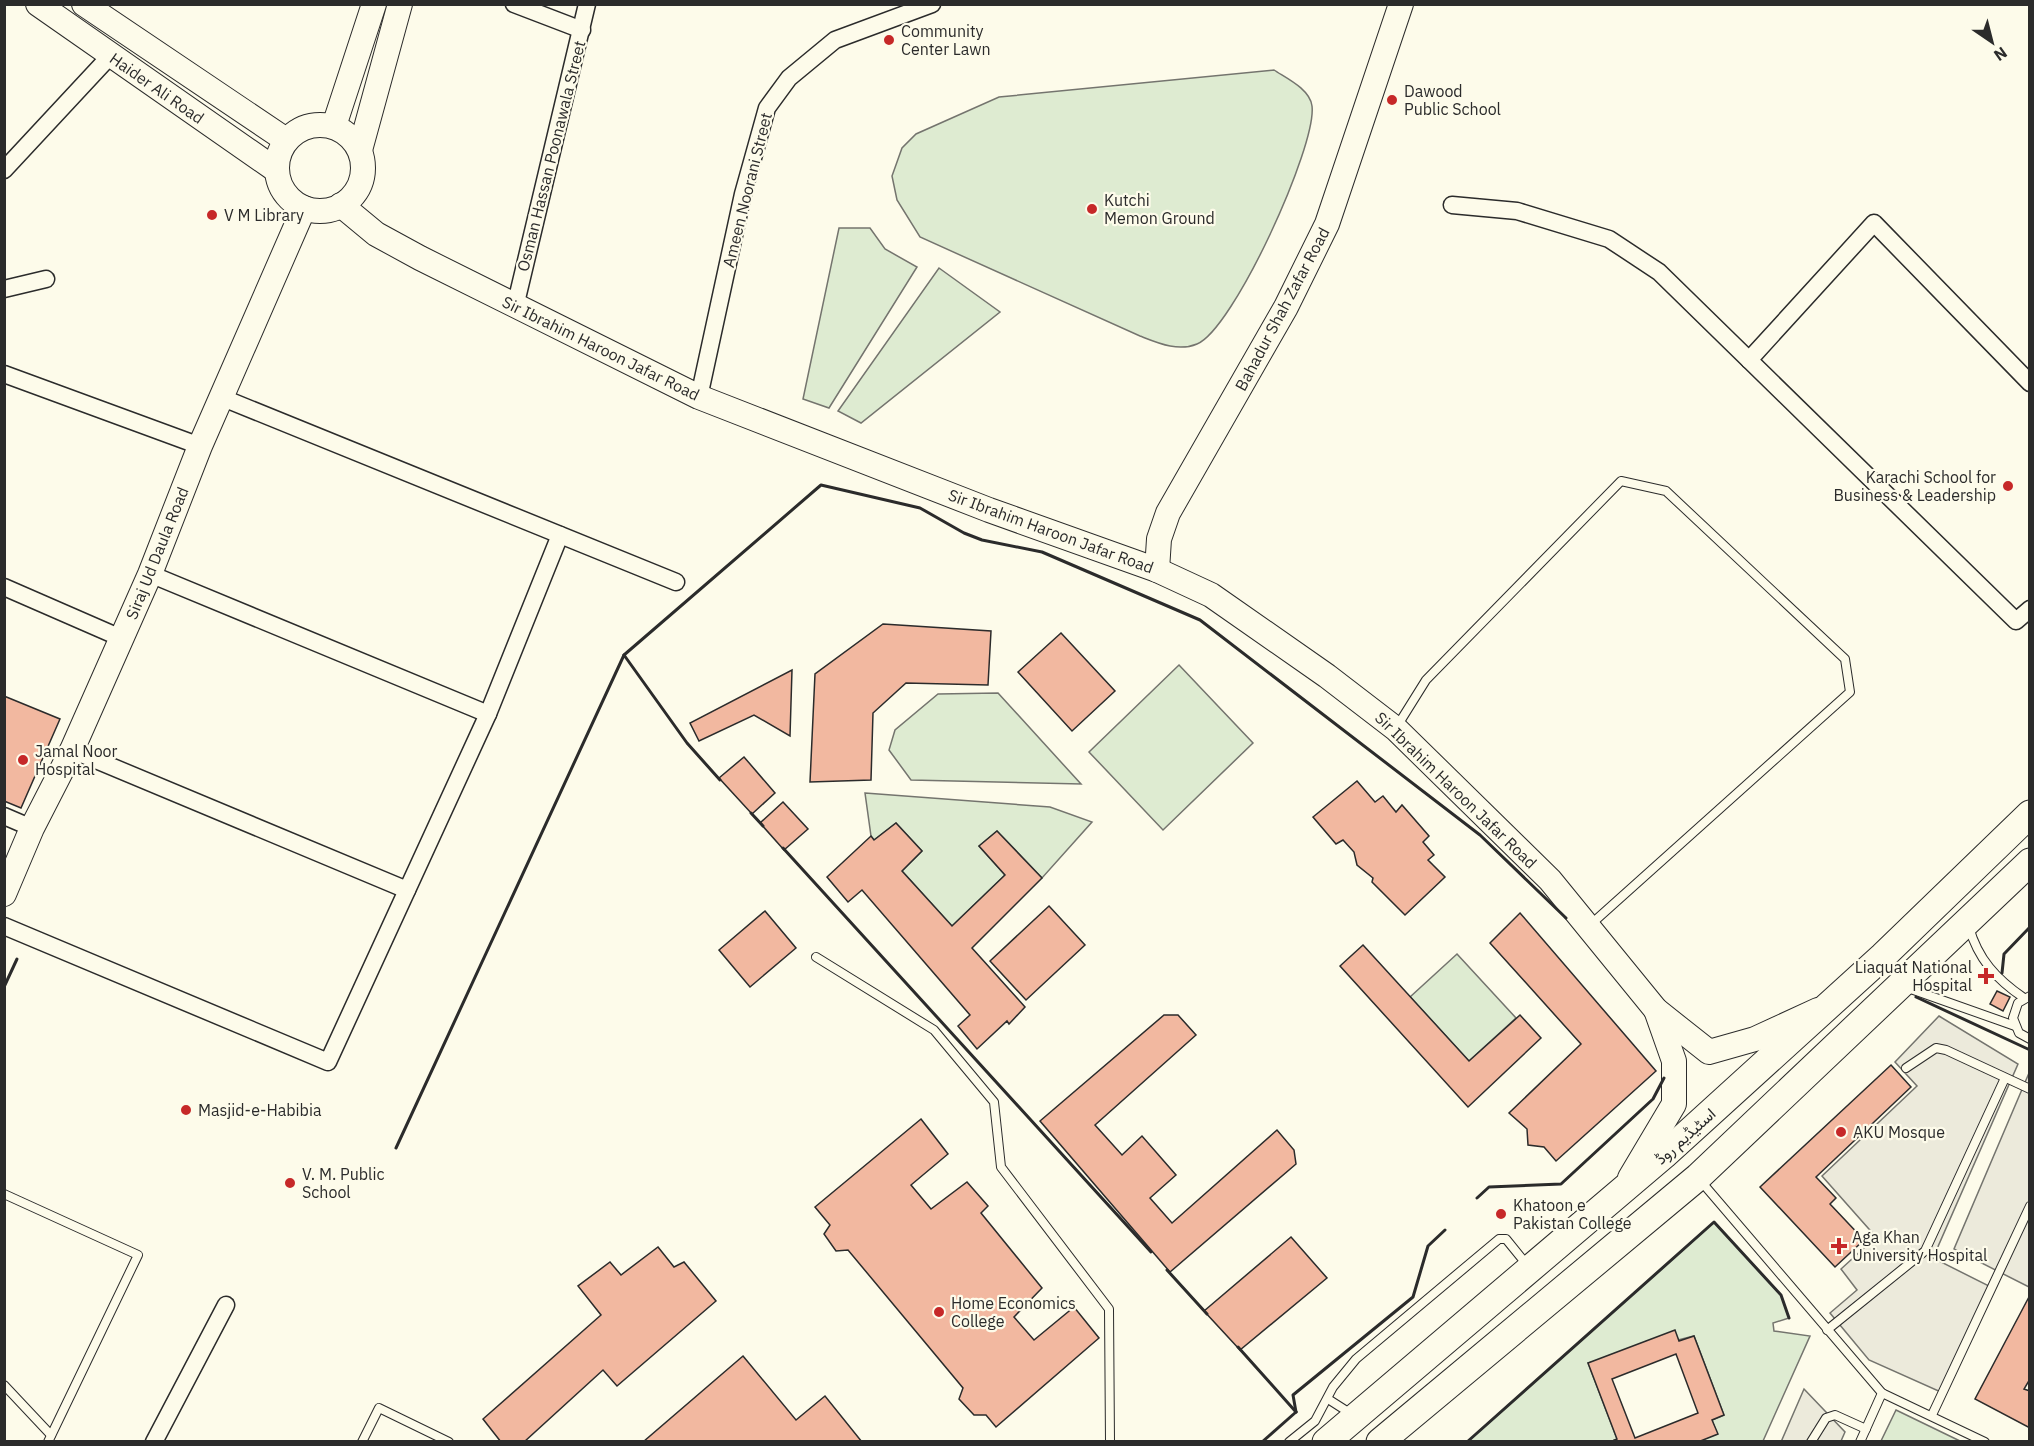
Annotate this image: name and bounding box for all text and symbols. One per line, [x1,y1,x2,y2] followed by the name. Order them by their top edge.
[1962,12,2022,72] north arrow
[901,21,991,59] place label: Community Center Lawn
[882,33,896,47] marker: Community Center Lawn
[513,38,589,274] street label: Osman Hassan Poonawala Street
[1990,43,2011,66] text: N
[106,48,208,128] street label: Haider Ali Road
[1404,81,1501,119] place label: Dawood Public School
[1385,93,1399,107] marker: Dawood Public School
[718,110,776,270] street label: Ameen Noorani Street
[1104,190,1215,228] place label: Kutchi Memon Ground
[1085,202,1099,216] marker: Kutchi Memon Ground
[224,205,304,225] place label: V M Library
[205,208,219,222] marker: V M Library
[1230,224,1334,394] street label: Bahadur Shah Zafar Road
[499,291,703,405] street label: Sir Ibrahim Haroon Jafar Road
[1833,467,1996,505] place label: Karachi School for Business & Leadership
[2001,479,2015,493] marker: Karachi School for Business & Leadership
[121,484,193,622] street label: Siraj Ud Daula Road
[946,484,1156,578] street label: Sir Ibrahim Haroon Jafar Road
[1371,707,1541,873] street label: Sir Ibrahim Haroon Jafar Road
[35,741,118,779] place label: Jamal Noor Hospital
[16,753,30,767] marker: Jamal Noor Hospital
[1855,957,1972,995] place label: Liaquat National Hospital
[1977,967,1995,985] marker: Liaquat National Hospital
[198,1100,322,1120] place label: Masjid-e-Habibia
[179,1103,193,1117] marker: Masjid-e-Habibia
[1650,1103,1720,1169] street label: اسٹیڈیم روڈ
[1853,1122,1945,1142] place label: AKU Mosque
[1834,1125,1848,1139] marker: AKU Mosque
[302,1164,385,1202] place label: V. M. Public School
[283,1176,297,1190] marker: V. M. Public School
[1513,1195,1632,1233] place label: Khatoon e Pakistan College
[1494,1207,1508,1221] marker: Khatoon e Pakistan College
[1852,1227,1987,1265] place label: Aga Khan University Hospital
[1830,1237,1848,1255] marker: Aga Khan University Hospital
[951,1293,1076,1331] place label: Home Economics College
[932,1305,946,1319] marker: Home Economics College

